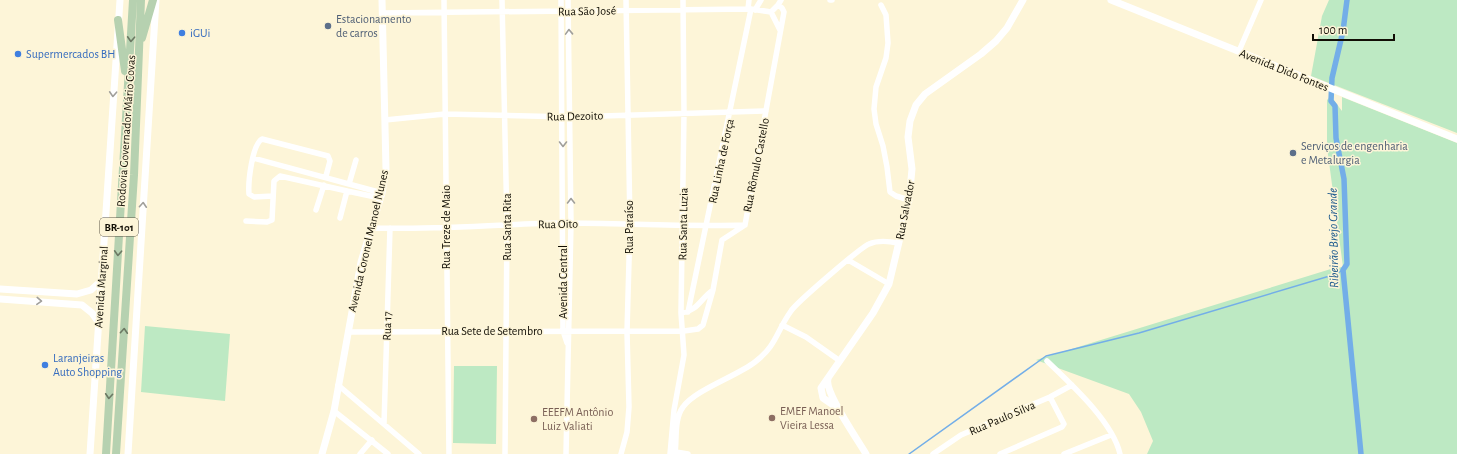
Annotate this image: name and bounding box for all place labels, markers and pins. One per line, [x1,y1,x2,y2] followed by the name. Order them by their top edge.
[336,13,411,39] place label: Estacionamento de carros
[323,21,333,31] marker: Estacionamento de carros
[190,27,211,39] place label: iGUi
[177,28,187,38] marker: iGUi
[26,48,116,60] place label: Supermercados BH
[13,49,23,59] marker: Supermercados BH
[1301,140,1408,166] place label: Serviços de engenharia e Metalurgia
[1288,148,1298,158] marker: Serviços de engenharia e Metalurgia
[53,352,122,378] place label: Laranjeiras Auto Shopping
[40,360,50,370] marker: Laranjeiras Auto Shopping
[780,405,844,431] place label: EMEF Manoel Vieira Lessa
[542,406,613,432] place label: EEEFM Antônio Luiz Valiati
[767,413,777,423] marker: EMEF Manoel Vieira Lessa
[529,414,539,424] marker: EEEFM Antônio Luiz Valiati

